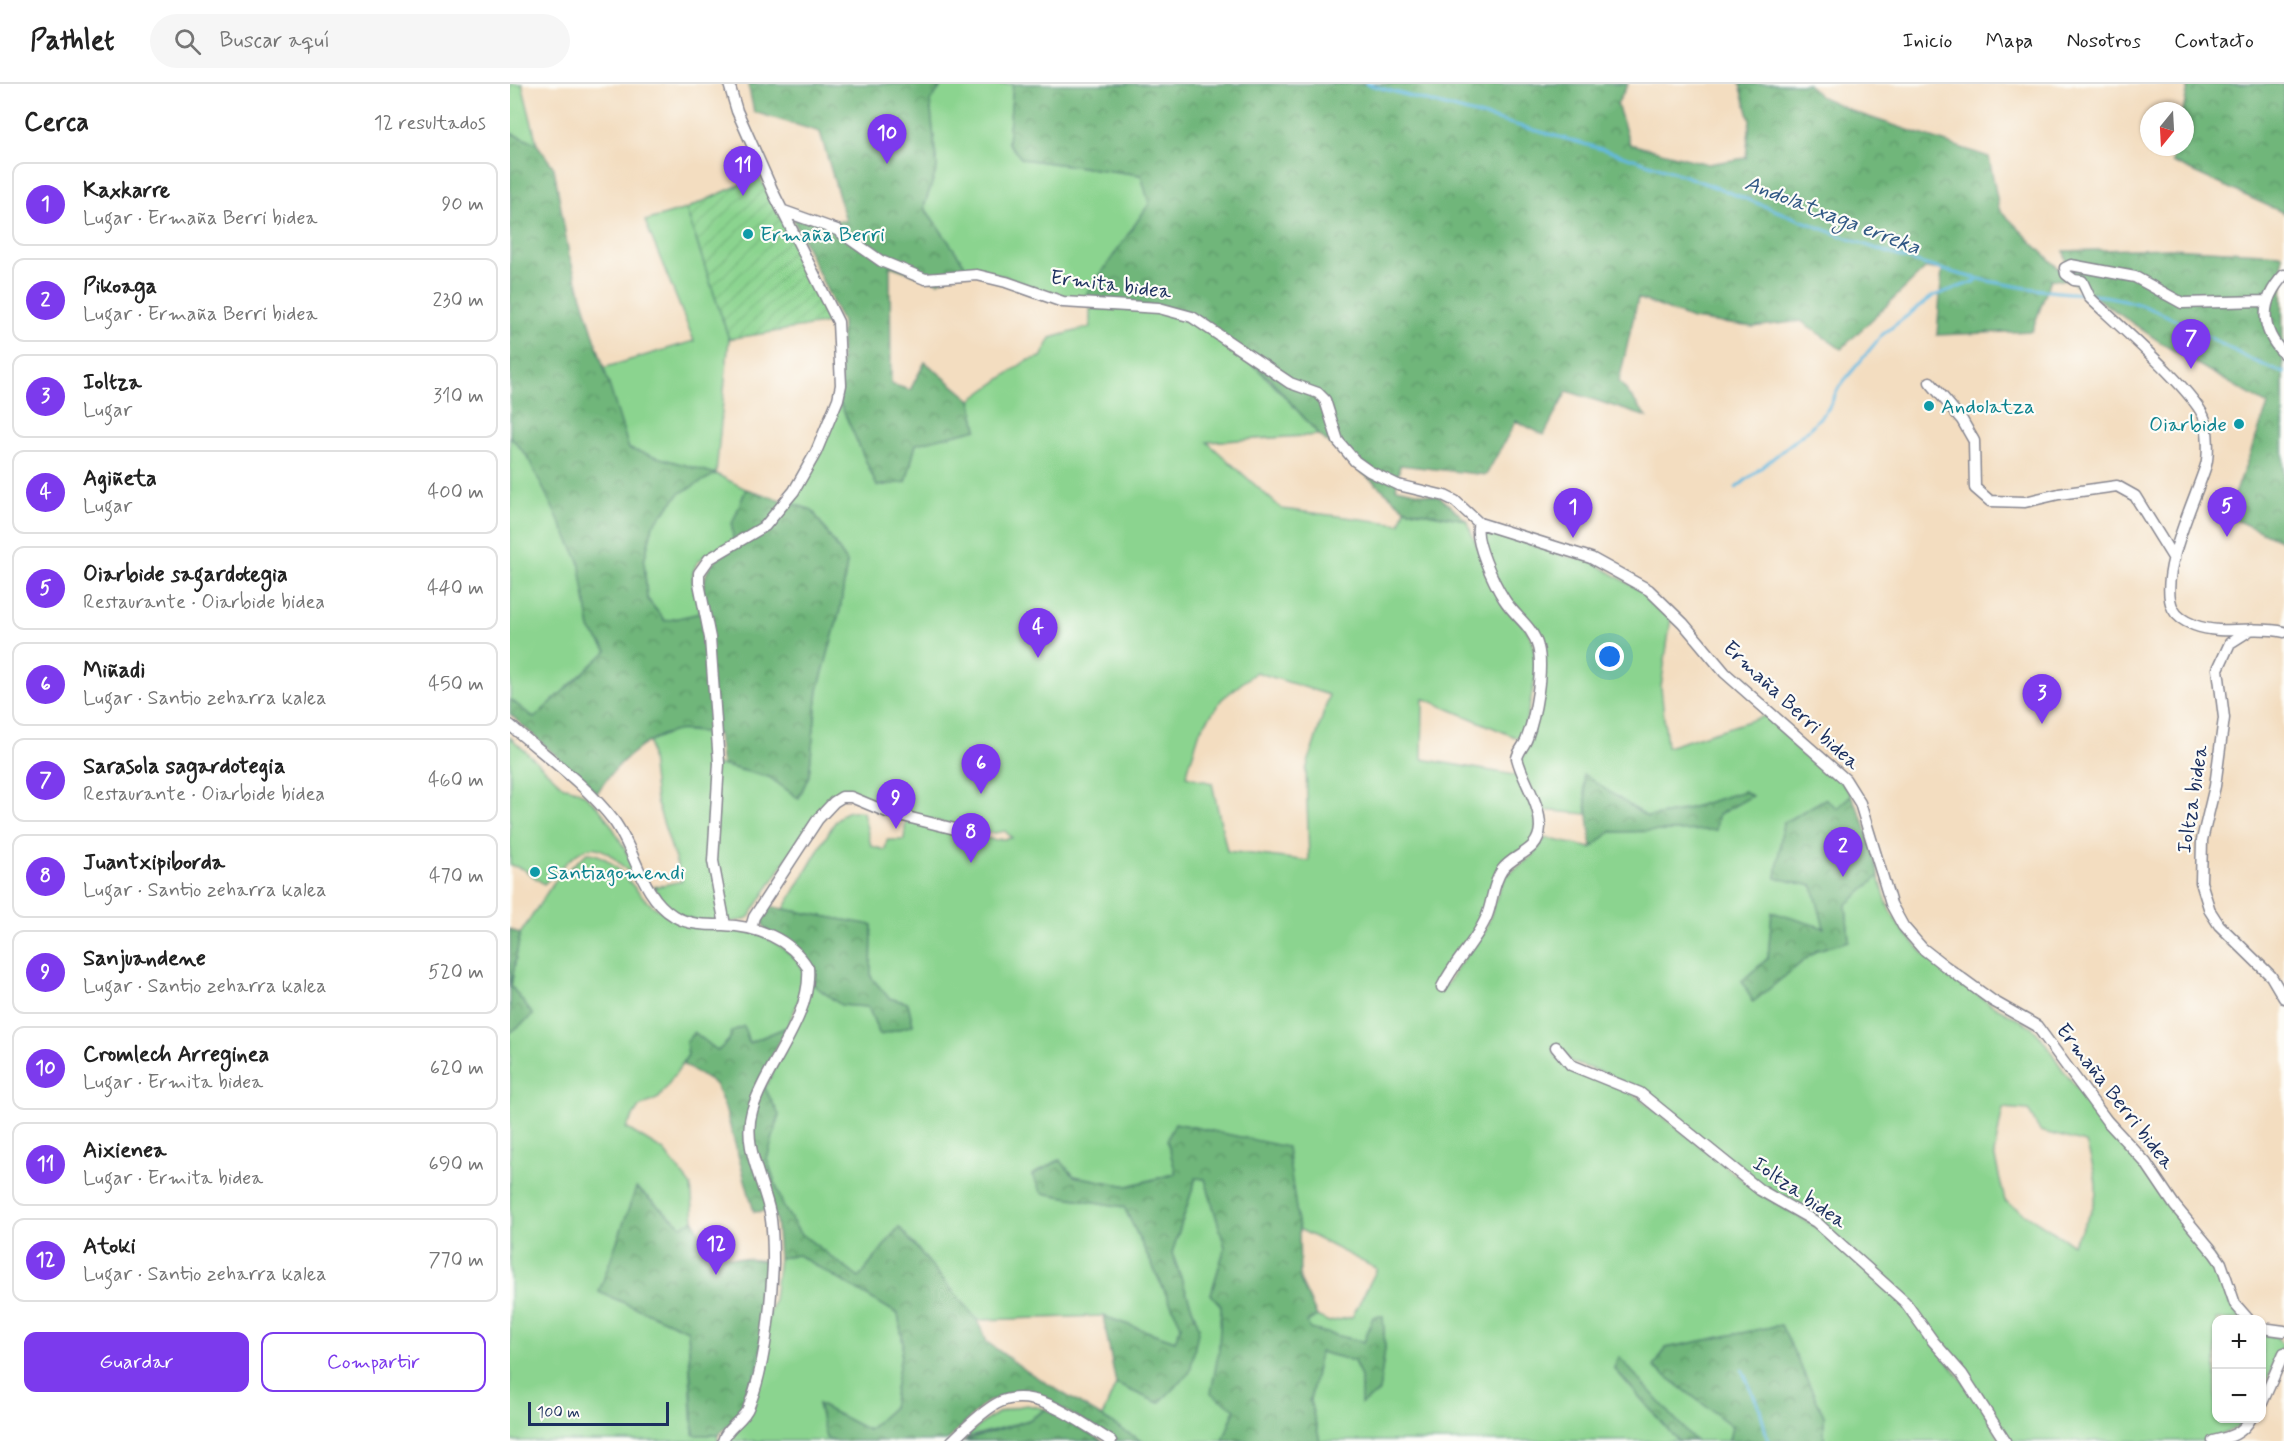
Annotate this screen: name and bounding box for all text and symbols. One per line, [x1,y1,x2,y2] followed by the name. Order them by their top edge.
[150,14,570,68] search box
[30,23,114,60] text: Pathlet
[171,25,204,58] icon: search
[219,27,330,55] text: Buscar aquí
[1903,27,1953,55] text: Inicio
[1986,27,2033,55] text: Mapa
[2066,27,2141,55] text: Nosotros
[2174,27,2254,55] text: Contacto
[2140,102,2194,156] north arrow
[24,106,89,140] text: Cerca
[374,110,486,137] text: 12 resultados
[868,115,907,164] pin: 10
[724,147,762,196] pin: 11
[1740,170,1924,264] water label: Andolatxaga erreka
[83,177,170,205] text: Kaxkarre
[41,191,50,218] text: 1
[441,191,484,218] text: 90 m
[83,205,317,232] text: Lugar · Ermaña Berri bidea
[760,221,885,249] place label: Ermaña Berri
[741,227,755,241] marker: Ermaña Berri
[1049,264,1173,306] street label: Ermita bidea
[83,273,157,301] text: Pikoaga
[41,287,50,314] text: 2
[432,287,484,314] text: 230 m
[83,301,317,328] text: Lugar · Ermaña Berri bidea
[2172,320,2210,369] pin: 7
[83,369,142,397] text: Ioltza
[41,383,50,410] text: 3
[433,383,484,410] text: 310 m
[1941,393,2035,421] place label: Andolatza
[83,397,132,424] text: Lugar
[1922,399,1936,413] marker: Andolatza
[2149,411,2227,439] place label: Oiarbide
[2232,417,2246,431] marker: Oiarbide
[83,465,157,493] text: Agiñeta
[40,479,51,506] text: 4
[428,479,484,506] text: 400 m
[1554,488,1592,538] pin: 1
[2208,488,2246,537] pin: 5
[83,493,132,520] text: Lugar
[83,561,288,589] text: Oiarbide sagardotegia
[40,575,52,602] text: 5
[427,575,484,602] text: 440 m
[83,589,325,616] text: Restaurante · Oiarbide bidea
[1018,608,1058,658] pin: 4
[1717,635,1866,777] street label: Ermaña Berri bidea
[1595,642,1624,671] your location
[83,657,145,685] text: Miñadi
[40,671,51,698] text: 6
[428,671,484,698] text: 450 m
[2022,674,2062,724] pin: 3
[83,685,326,712] text: Lugar · Santio zeharra kalea
[2171,743,2215,855] street label: Ioltza bidea
[962,744,1000,794] pin: 6
[83,753,286,781] text: Sarasola sagardotegia
[39,767,52,794] text: 7
[428,767,484,794] text: 460 m
[876,780,916,829] pin: 9
[83,781,325,808] text: Restaurante · Oiarbide bidea
[952,814,990,863] pin: 8
[1824,828,1862,877] pin: 2
[83,849,225,877] text: Juantxipiborda
[547,859,685,887] place label: Santiagomendi
[40,863,51,890] text: 8
[429,863,484,890] text: 470 m
[528,865,542,879] marker: Santiagomendi
[83,877,326,904] text: Lugar · Santio zeharra kalea
[83,945,206,973] text: Sanjuandene
[41,959,50,986] text: 9
[428,959,484,986] text: 520 m
[83,973,326,1000] text: Lugar · Santio zeharra kalea
[2049,1018,2181,1176] street label: Ermaña Berri bidea
[83,1041,269,1069] text: Cromlech Arreginea
[35,1055,56,1082] text: 10
[430,1055,484,1082] text: 620 m
[83,1069,263,1096] text: Lugar · Ermita bidea
[83,1137,167,1165] text: Aixienea
[1747,1150,1853,1236] street label: Ioltza bidea
[37,1151,54,1178] text: 11
[429,1151,484,1178] text: 690 m
[83,1165,263,1192] text: Lugar · Ermita bidea
[696,1226,736,1275] pin: 12
[83,1233,136,1261] text: Atoki
[36,1247,55,1274] text: 12
[428,1247,484,1274] text: 770 m
[83,1261,326,1288] text: Lugar · Santio zeharra kalea
[2212,1315,2266,1423] map controls
[2212,1315,2266,1369] button: +
[24,1332,249,1392] button: Guardar
[261,1332,486,1392] button: Compartir
[2212,1369,2266,1423] button: −
[528,1399,669,1426] scale bar
[537,1402,580,1423] text: 100 m

